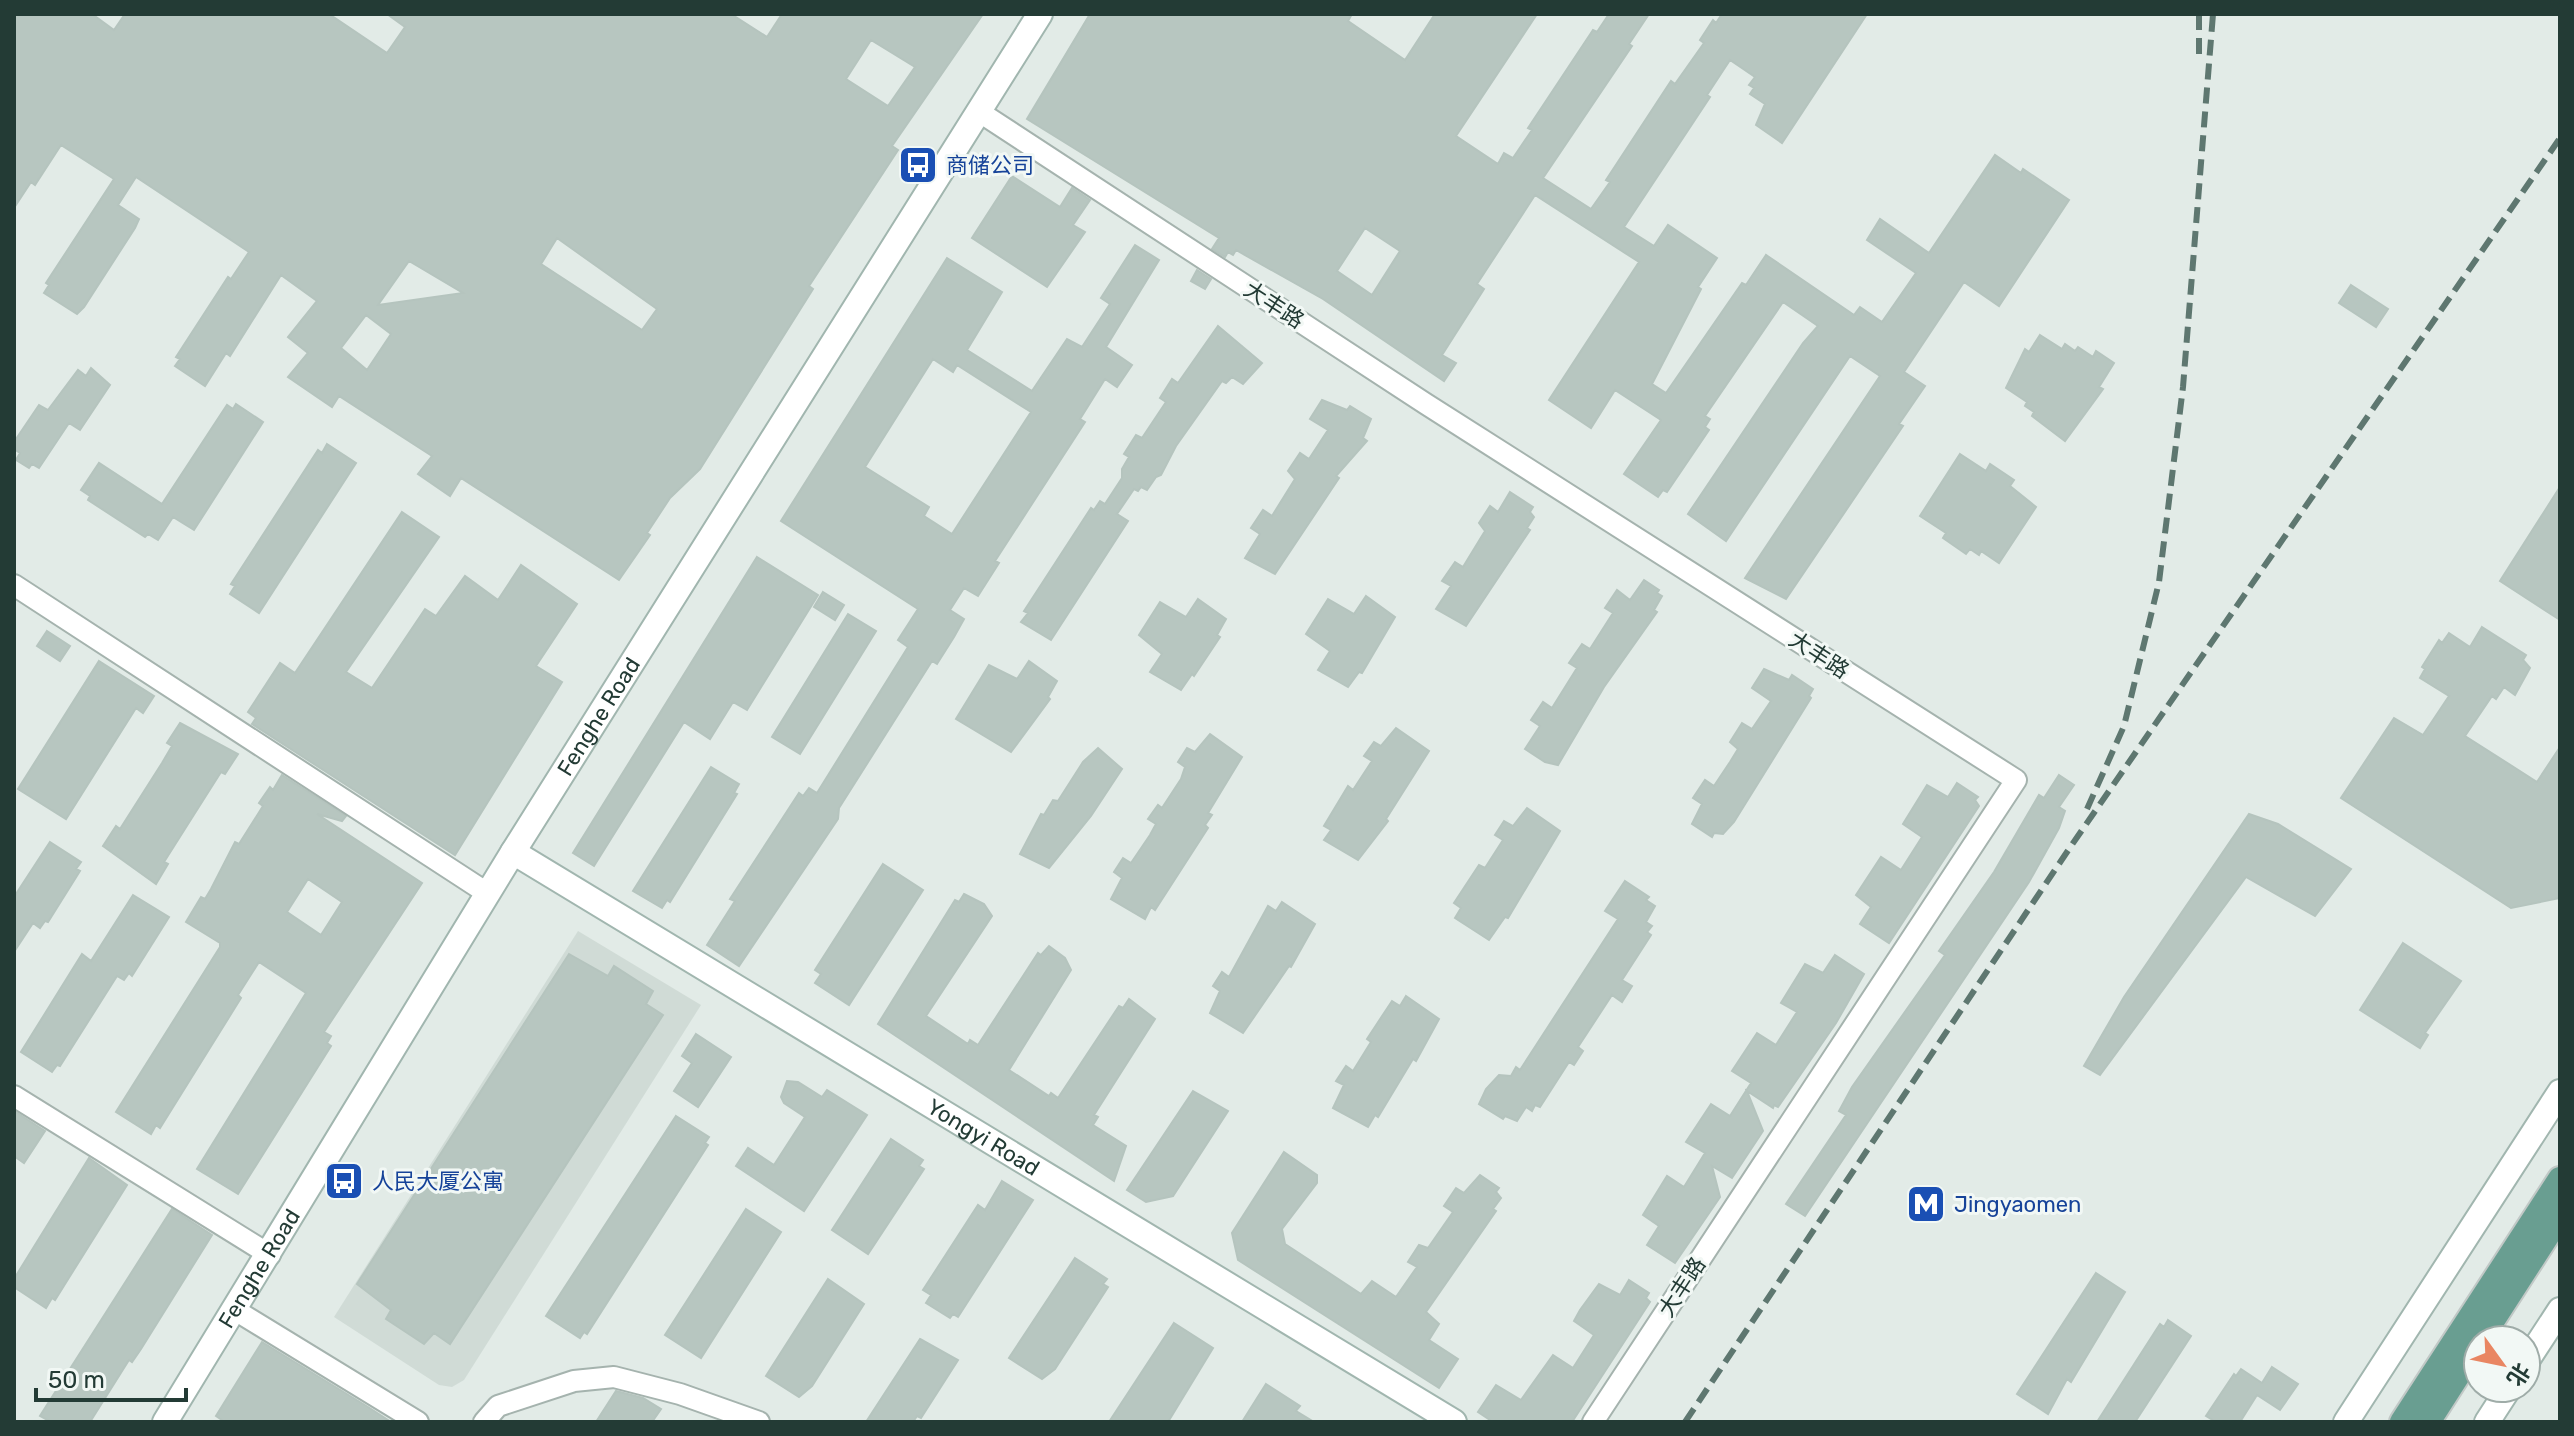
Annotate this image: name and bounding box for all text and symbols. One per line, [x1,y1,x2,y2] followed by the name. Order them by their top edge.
[897,144,939,186] bus stop icon: 商储公司
[946,152,1034,179] place label: 商储公司
[1239,276,1309,334] street label: 大丰路
[1784,626,1854,684] street label: 大丰路
[551,652,646,781] street label: Fenghe Road
[922,1093,1045,1181] street label: Yongyi Road
[323,1160,365,1202] bus stop icon: 人民大厦公寓
[372,1168,504,1195] place label: 人民大厦公寓
[1905,1183,1947,1225] metro station icon: Jingyaomen
[1954,1191,2081,1218] place label: Jingyaomen
[212,1204,305,1333] street label: Fenghe Road
[1653,1252,1711,1322] street label: 大丰路
[2462,1324,2542,1404] north arrow
[36,1352,186,1402] scale bar
[2501,1358,2536,1391] text: 北
[48,1366,105,1394] text: 50 m

